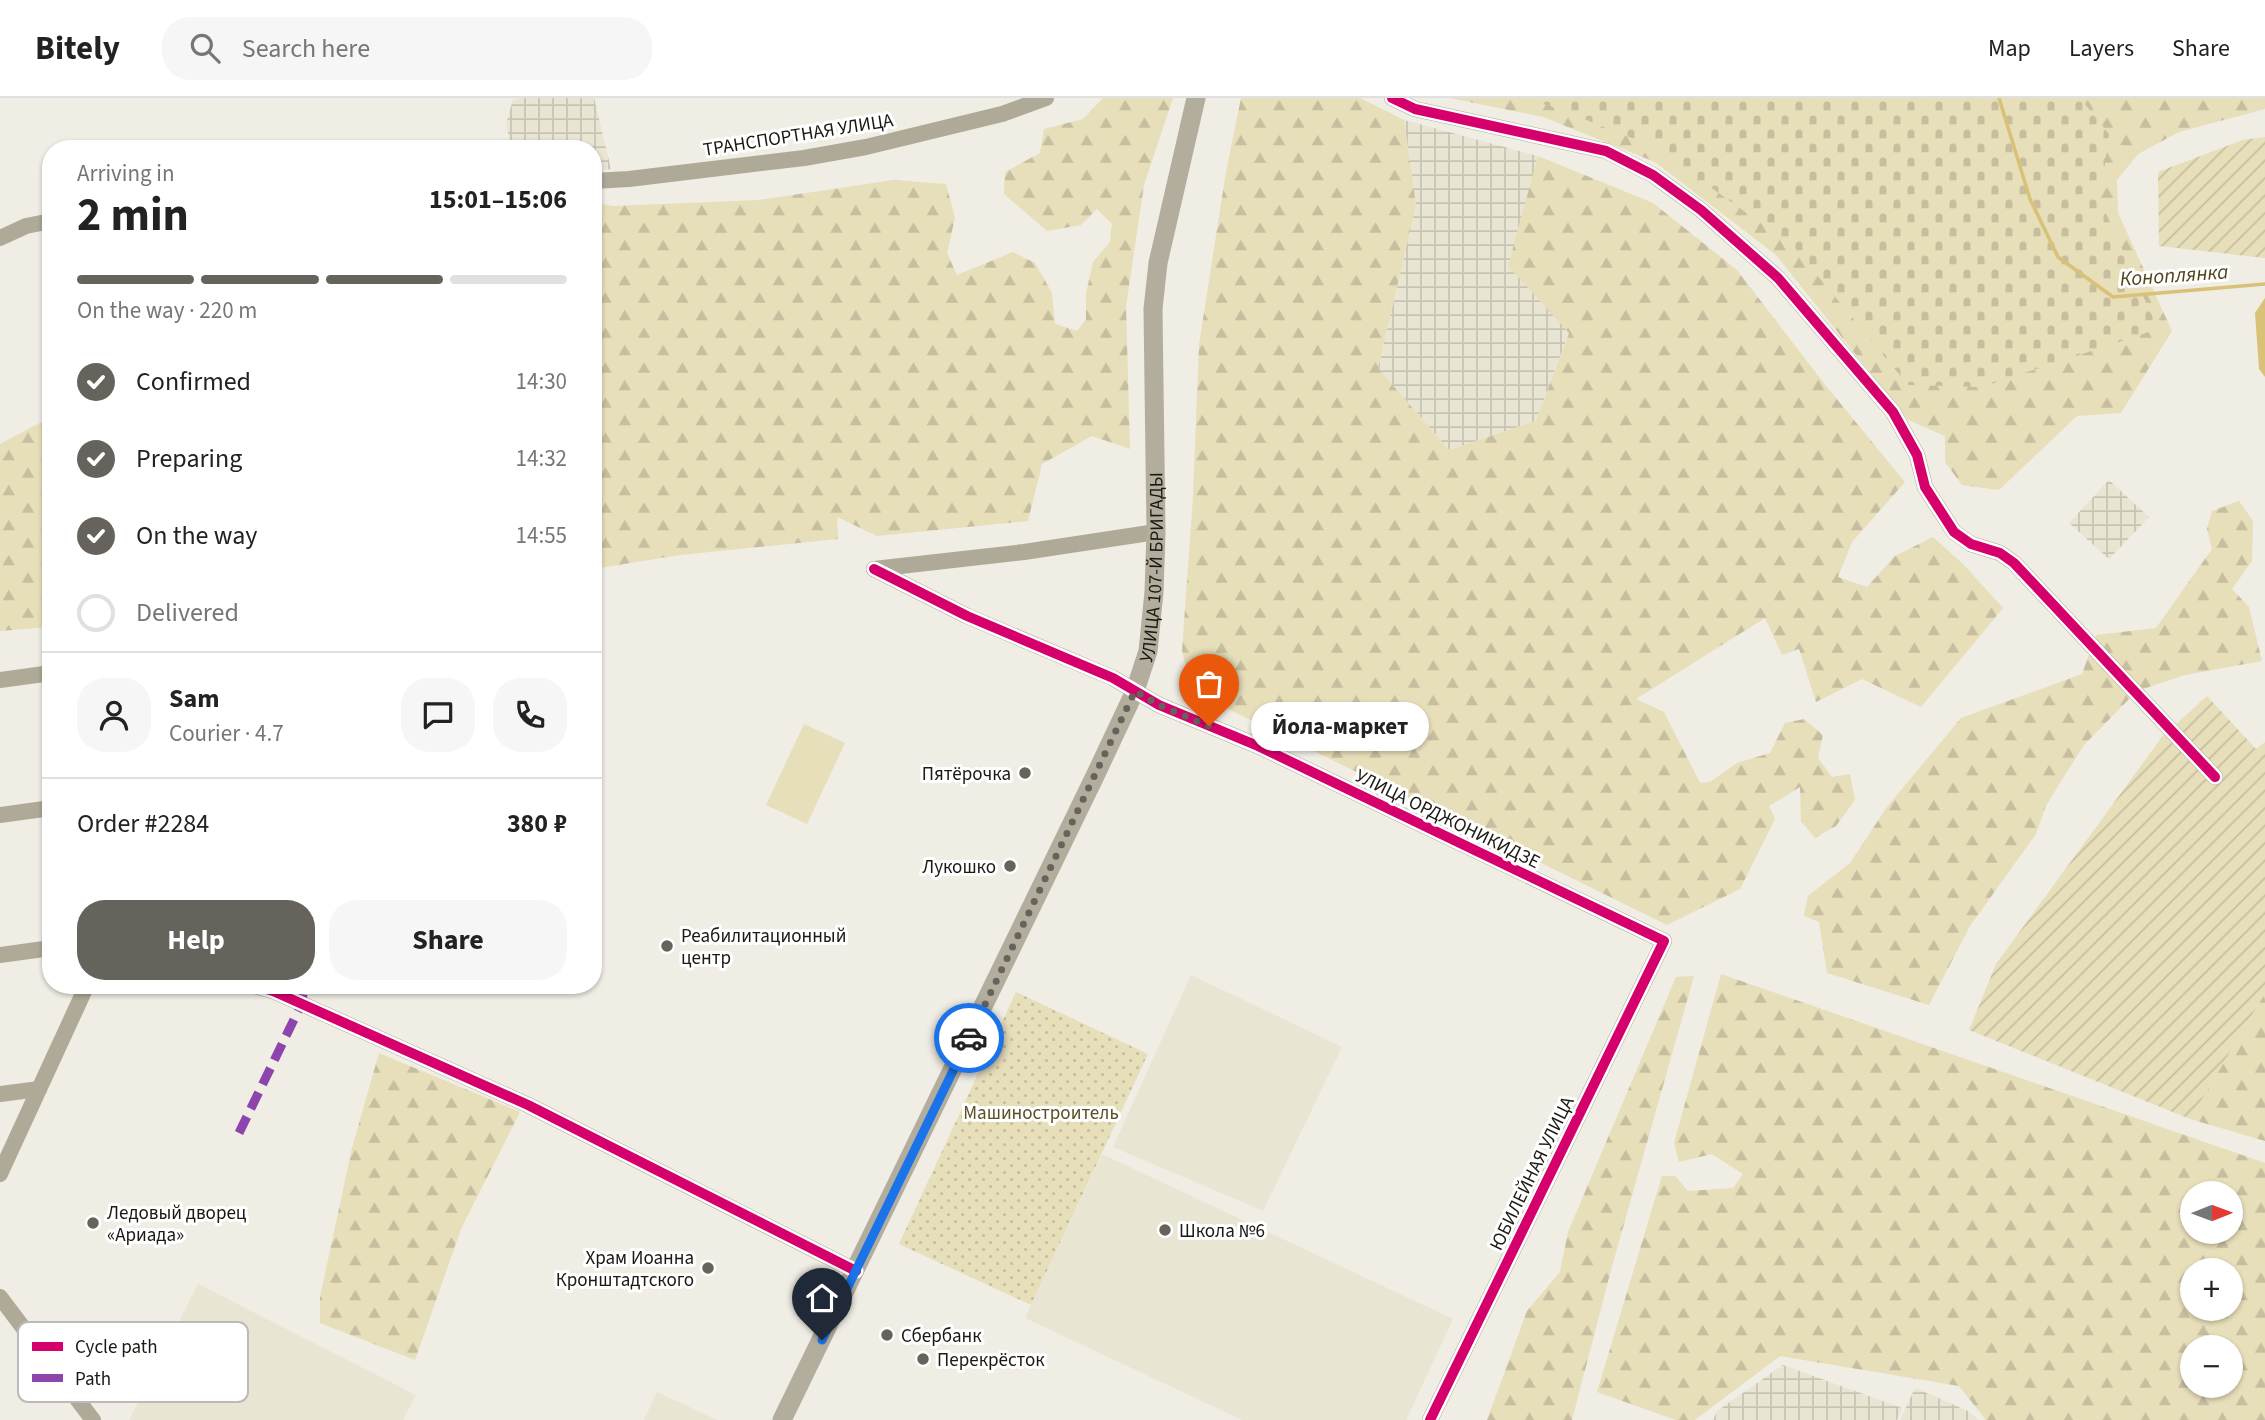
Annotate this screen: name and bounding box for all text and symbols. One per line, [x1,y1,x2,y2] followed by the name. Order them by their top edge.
[162,17,652,80] search box
[35,25,120,72] text: Bitely
[186,29,224,67] icon: search
[242,30,370,67] text: Search here
[1988,31,2031,66] text: Map
[2069,31,2134,66] text: Layers
[2172,31,2230,66] text: Share
[701,107,896,164] street label: ТРАНСПОРТНАЯ УЛИЦА
[77,157,175,190] text: Arriving in
[429,181,567,218] text: 15:01–15:06
[77,183,189,248] text: 2 min
[2119,256,2229,294] water label: Коноплянка
[77,294,257,327] text: On the way · 220 m
[77,363,115,401] icon: check
[136,363,251,400] text: Confirmed
[516,365,567,398] text: 14:30
[77,440,115,478] icon: check
[136,440,242,477] text: Preparing
[516,442,567,475] text: 14:32
[1133,472,1171,666] street label: УЛИЦА 107-Й БРИГАДЫ
[77,517,115,555] icon: check
[136,517,257,554] text: On the way
[516,519,567,552] text: 14:55
[136,594,239,631] text: Delivered
[1179,654,1239,726] pin
[1190,665,1228,703] icon: bag
[77,678,151,752] button: person
[401,678,475,752] button: chat
[493,678,567,752] button: phone
[169,680,219,717] text: Sam
[1251,702,1430,750] callout: Йола-маркет
[1272,710,1408,743] text: Йола-маркет
[169,717,284,750] text: Courier · 4.7
[922,761,1011,788] place label: Пятёрочка
[1350,763,1544,876] street label: УЛИЦА ОРДЖОНИКИДЗЕ
[1017,765,1033,781] marker: Пятёрочка
[77,805,209,842] text: Order #2284
[507,805,567,842] text: 380 ₽
[922,854,996,881] place label: Лукошко
[1002,858,1018,874] marker: Лукошко
[77,900,315,980] button: Help
[329,900,567,980] button: Share
[681,923,846,972] place label: Реабилитационный центр
[659,938,675,954] marker: Реабилитационный центр
[934,1003,1004,1073] courier
[950,1019,988,1057] icon: car
[1483,1091,1582,1255] street label: ЮБИЛЕЙНАЯ УЛИЦА
[963,1100,1119,1127] park label: Машиностроитель
[2180,1181,2244,1244] north arrow
[2180,1181,2243,1398] map controls
[107,1200,247,1249] place label: Ледовый дворец «Ариада»
[85,1215,101,1231] marker: Ледовый дворец «Ариада»
[1179,1218,1265,1245] place label: Школа №6
[1157,1222,1173,1238] marker: Школа №6
[556,1245,694,1294] place label: Храм Иоанна Кронштадтского
[2180,1258,2243,1321] button: +
[700,1260,716,1276] marker: Храм Иоанна Кронштадтского
[792,1268,852,1340] pin
[803,1279,841,1317] icon: home
[18,1322,248,1402] legend
[901,1323,982,1350] place label: Сбербанк
[879,1327,895,1343] marker: Сбербанк
[75,1334,157,1361] text: Cycle path
[2180,1335,2243,1398] button: −
[937,1347,1045,1374] place label: Перекрёсток
[915,1351,931,1367] marker: Перекрёсток
[75,1366,111,1393] text: Path

